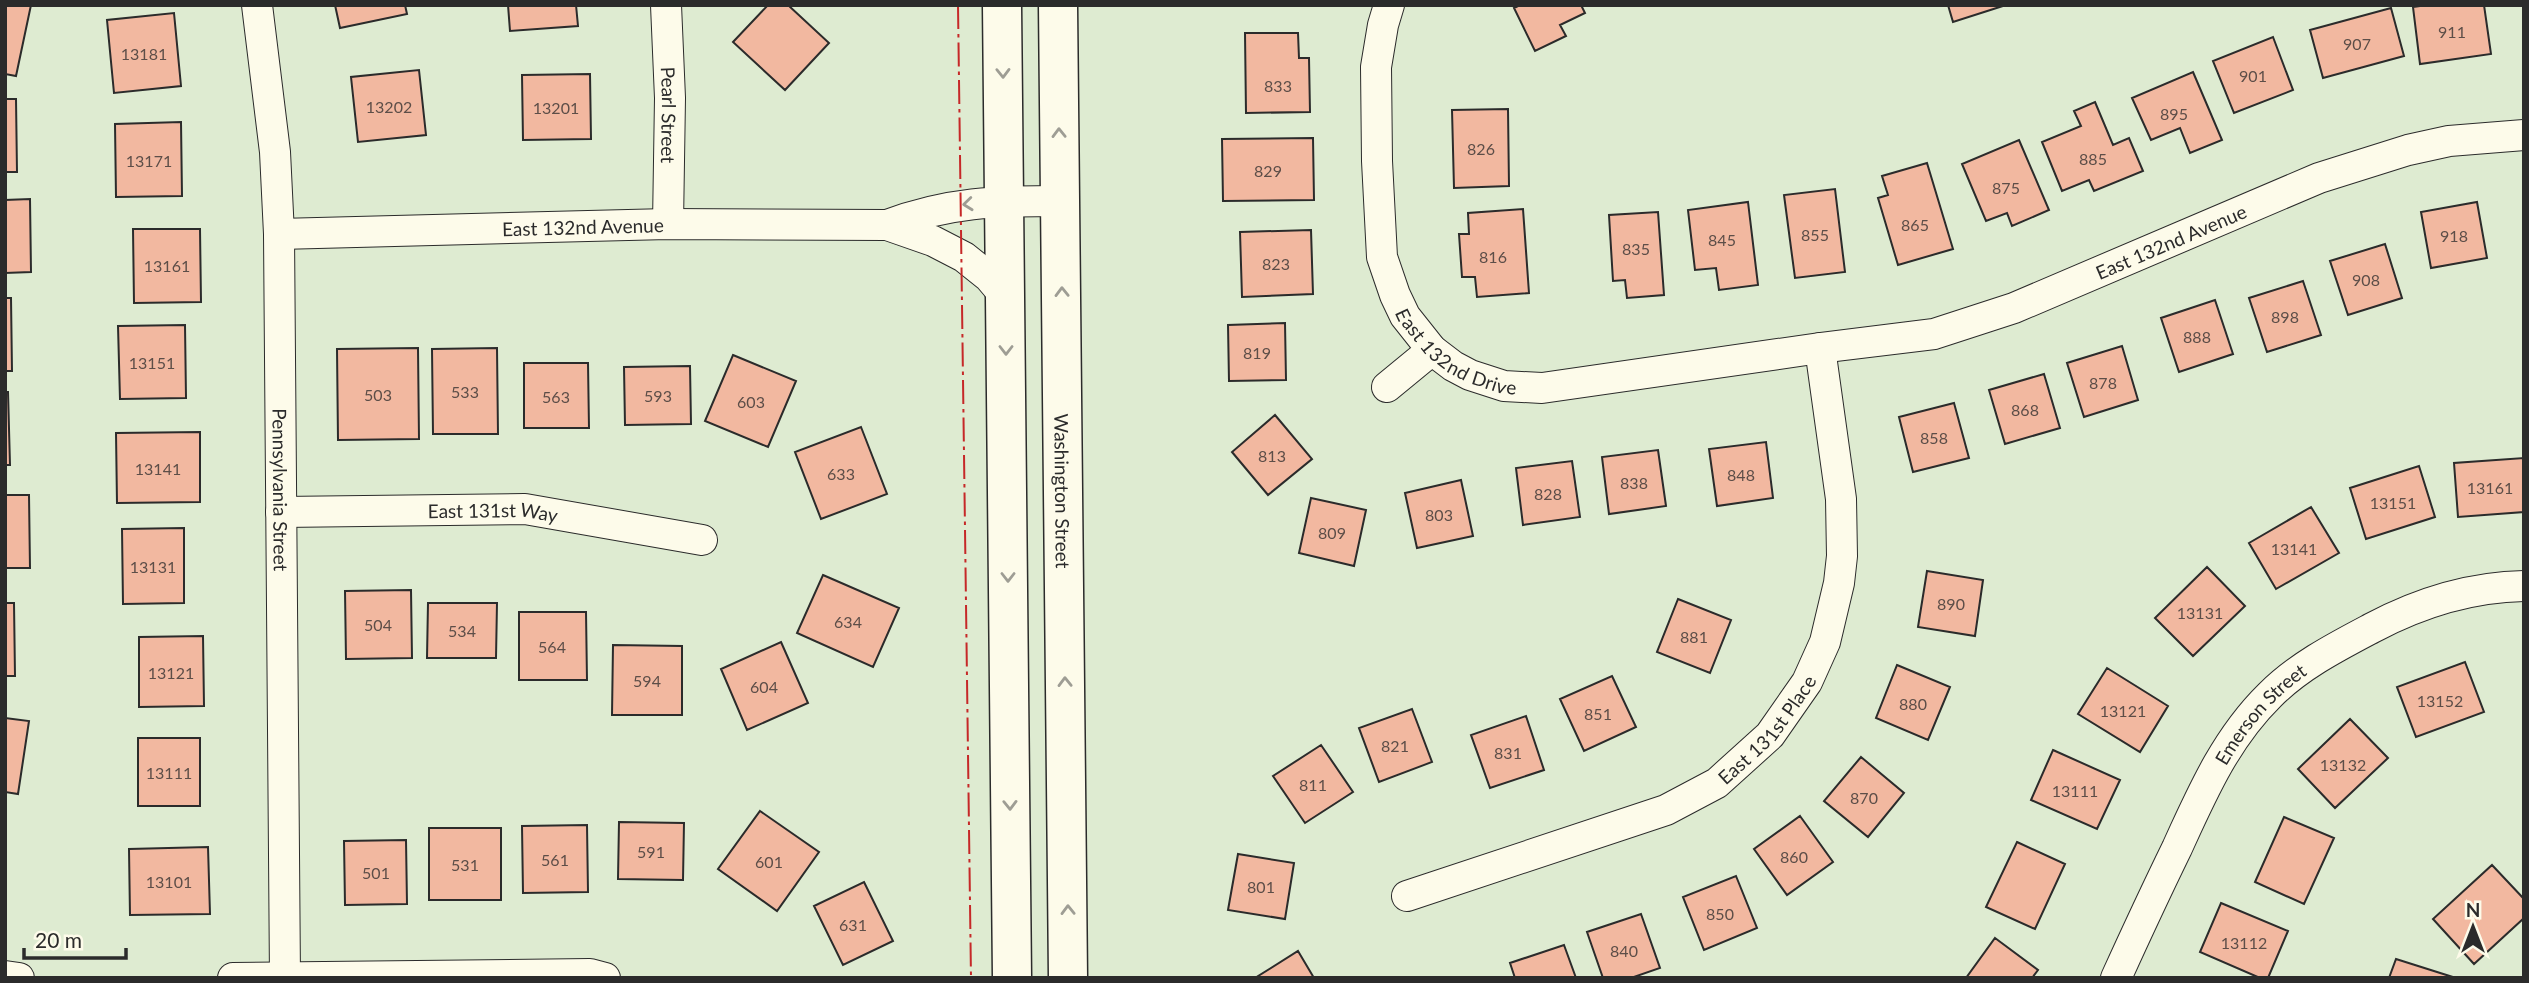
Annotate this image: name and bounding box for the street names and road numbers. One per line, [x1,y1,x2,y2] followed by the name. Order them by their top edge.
[657,66,682,164] street label: Pearl Street
[2092,199,2250,284] street label: East 132nd Avenue
[502,213,664,240] street label: East 132nd Avenue
[1391,304,1517,398] street label: East 132nd Drive
[269,408,293,572] street label: Pennsylvania Street
[1051,413,1075,569] street label: Washington Street
[428,497,560,526] street label: East 131st Way
[2209,658,2310,768] street label: Emerson Street
[1713,672,1820,788] street label: East 131st Place

